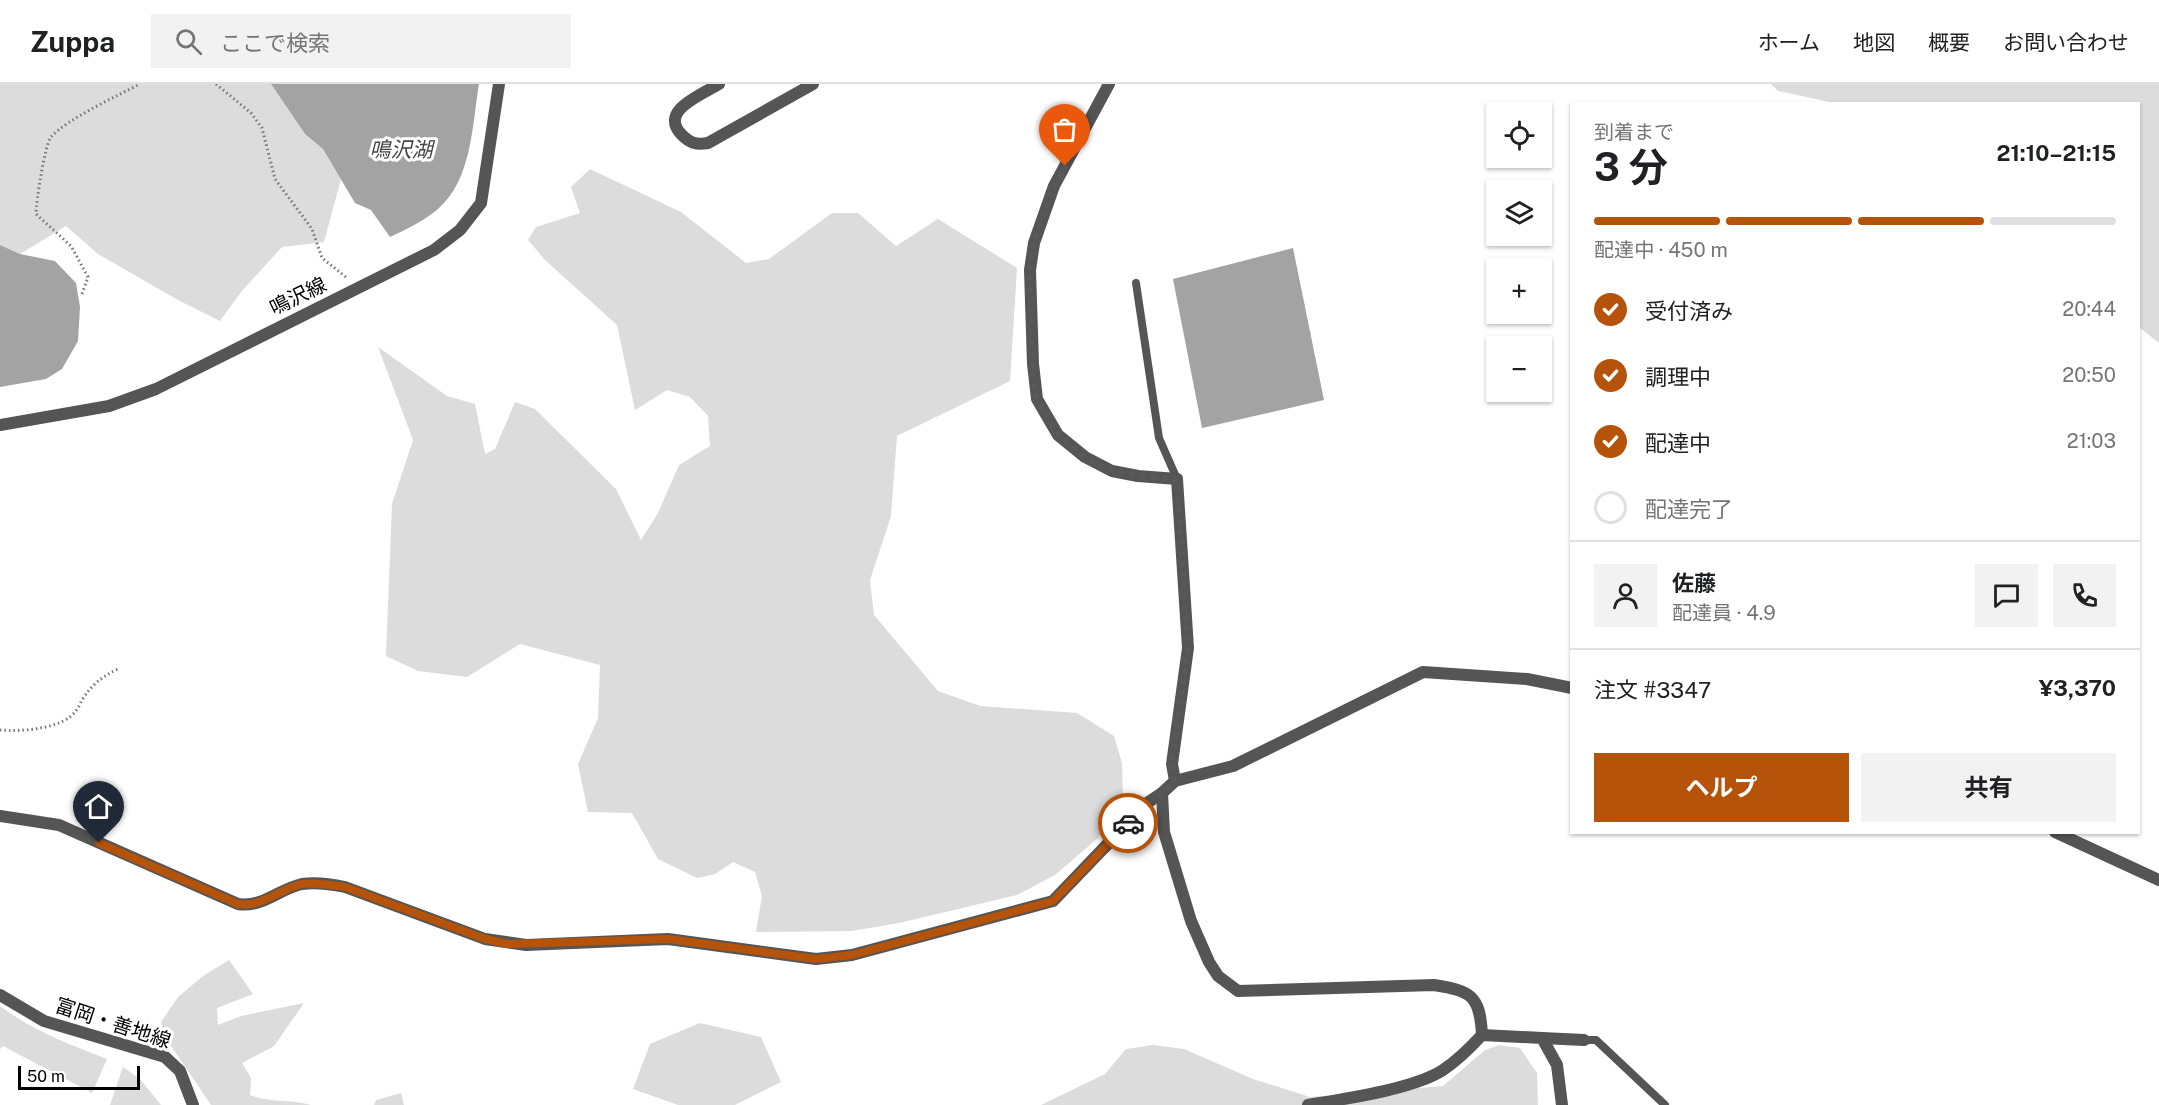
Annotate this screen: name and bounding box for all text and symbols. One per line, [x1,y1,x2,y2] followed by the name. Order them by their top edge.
[151,14,571,68] search box
[30,25,115,58] text: Zuppa
[172,25,205,58] icon: search
[220,30,330,56] text: ここで検索
[1758,30,1820,55] text: ホーム
[1853,30,1895,55] text: 地図
[1928,30,1970,55] text: 概要
[2003,30,2129,55] text: お問い合わせ
[1486,102,1552,402] map controls
[1486,102,1552,168] button: locate
[1039,104,1090,166] pin
[1048,113,1081,146] icon: bag
[1594,120,1674,144] text: 到着まで
[370,137,435,162] water label: 鳴沢湖
[1996,140,2116,166] text: 21:10–21:15
[1594,144,1668,190] text: 3 分
[1486,180,1552,246] button: layers
[1594,238,1728,262] text: 配達中 · 450 m
[1486,258,1552,324] button: +
[266,272,330,320] street label: 鳴沢線
[1594,293,1627,326] icon: check
[2062,297,2116,321] text: 20:44
[1645,298,1733,324] text: 受付済み
[1486,336,1552,402] button: −
[1594,359,1627,392] icon: check
[2062,363,2116,387] text: 20:50
[1645,364,1711,390] text: 調理中
[1594,425,1627,458] icon: check
[2067,429,2116,453] text: 21:03
[1645,430,1711,456] text: 配達中
[1645,496,1733,522] text: 配達完了
[1594,564,1657,627] button: person
[1975,564,2038,627] button: chat
[2053,564,2116,627] button: phone
[1672,570,1716,596] text: 佐藤
[1672,601,1776,625] text: 配達員 · 4.9
[2039,675,2116,701] text: ¥3,370
[1594,677,1711,703] text: 注文 #3347
[1594,753,1849,822] button: ヘルプ
[1861,753,2116,822] button: 共有
[73,781,124,843] pin
[82,790,115,823] icon: home
[1098,793,1158,853] courier
[1112,807,1145,840] icon: car
[52,993,174,1053] street label: 富岡・善地線
[18,1063,140,1090] scale bar
[27,1067,65,1086] text: 50 m

